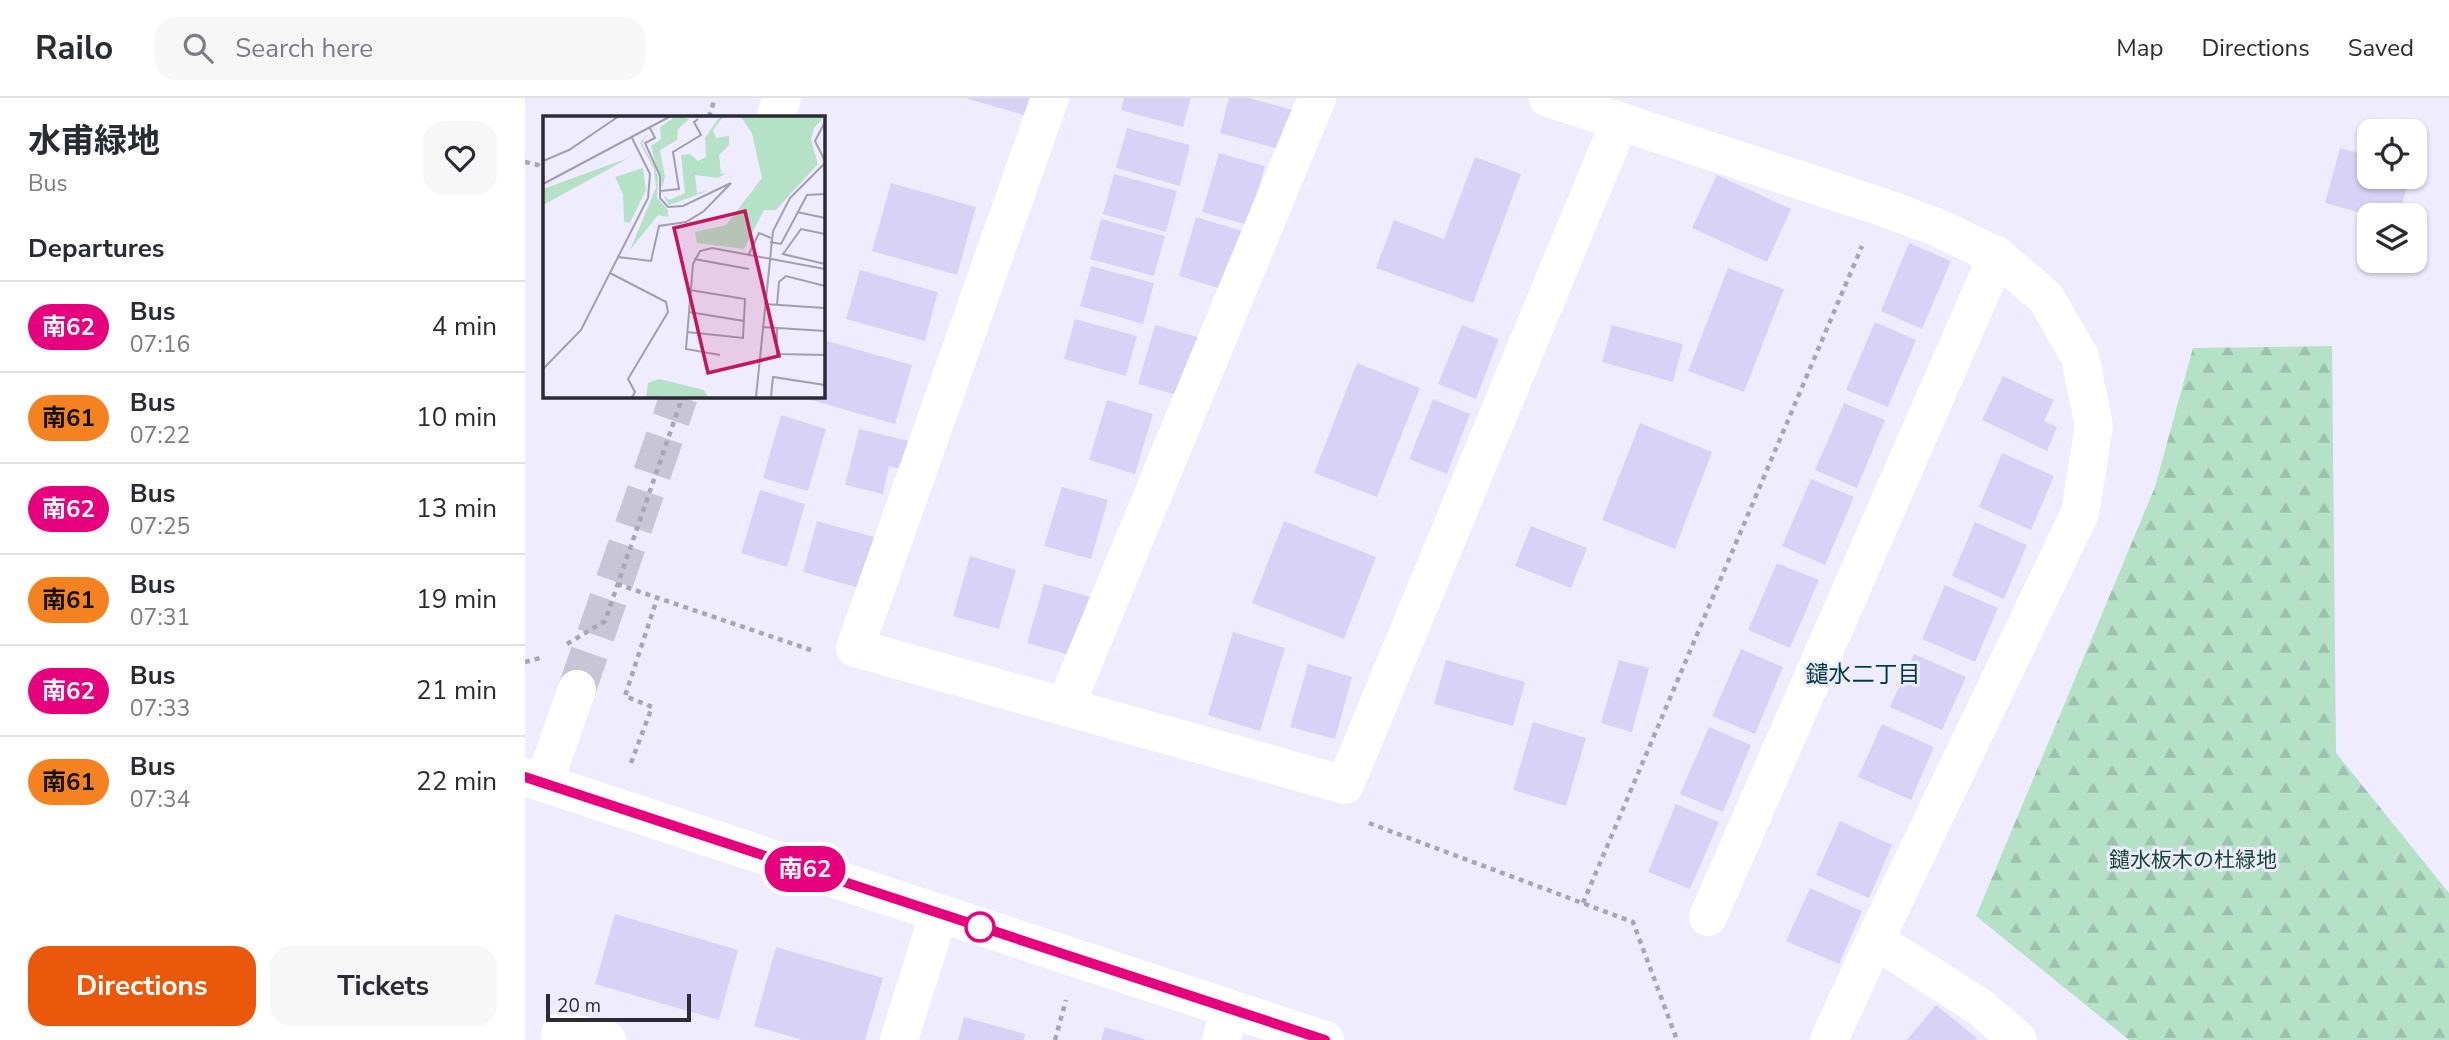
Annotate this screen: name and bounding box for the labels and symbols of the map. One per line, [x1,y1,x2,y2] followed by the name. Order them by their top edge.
[543,116,824,397] inset map
[1806,659,1921,690] district label: 鑓水二丁目
[765,846,845,892] line badge: 南62
[2109,846,2277,874] park label: 鑓水板木の杜緑地
[965,912,995,942] unlabelled marker
[546,991,691,1023] scale bar

